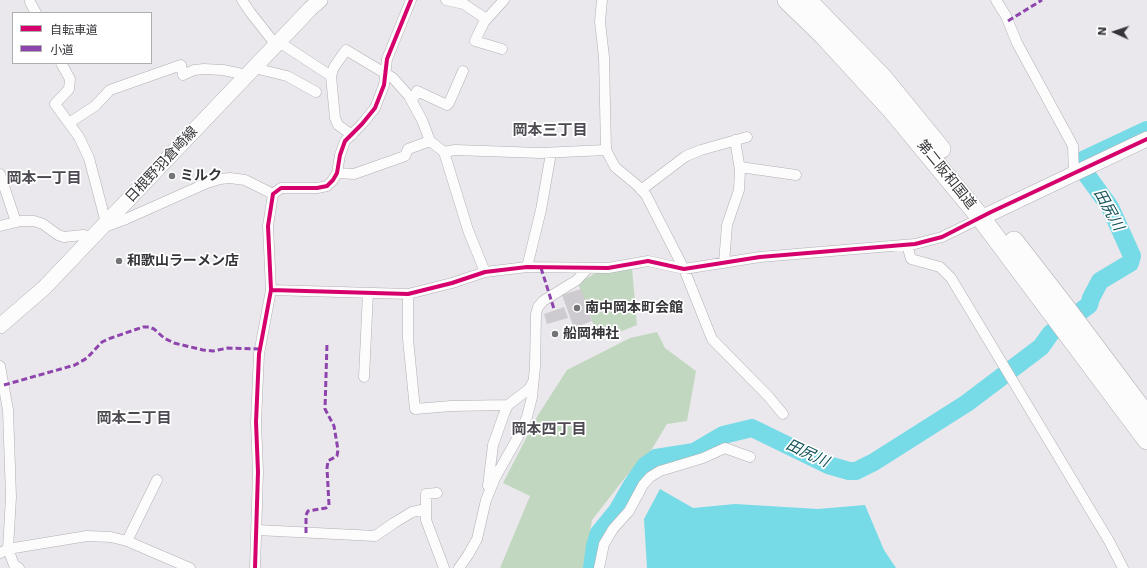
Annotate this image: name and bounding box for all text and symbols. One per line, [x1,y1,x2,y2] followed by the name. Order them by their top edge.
[12,12,152,64] legend
[1095,12,1135,52] north arrow
[50,23,98,37] text: 自転車道
[1096,26,1109,36] text: N
[50,43,74,57] text: 小道
[513,122,587,140] district label: 岡本三丁目
[122,123,202,207] street label: 日根野羽倉崎線
[913,137,979,213] street label: 第二阪和国道
[180,168,222,184] place label: ミルク
[7,170,81,188] district label: 岡本一丁目
[167,171,177,181] marker: ミルク
[1089,186,1127,234] water label: 田尻川
[127,253,239,269] place label: 和歌山ラーメン店
[114,256,124,266] marker: 和歌山ラーメン店
[585,300,683,316] place label: 南中岡本町会館
[572,303,582,313] marker: 南中岡本町会館
[563,326,619,342] place label: 船岡神社
[550,329,560,339] marker: 船岡神社
[97,410,171,428] district label: 岡本二丁目
[512,421,586,439] district label: 岡本四丁目
[783,436,831,472] water label: 田尻川

